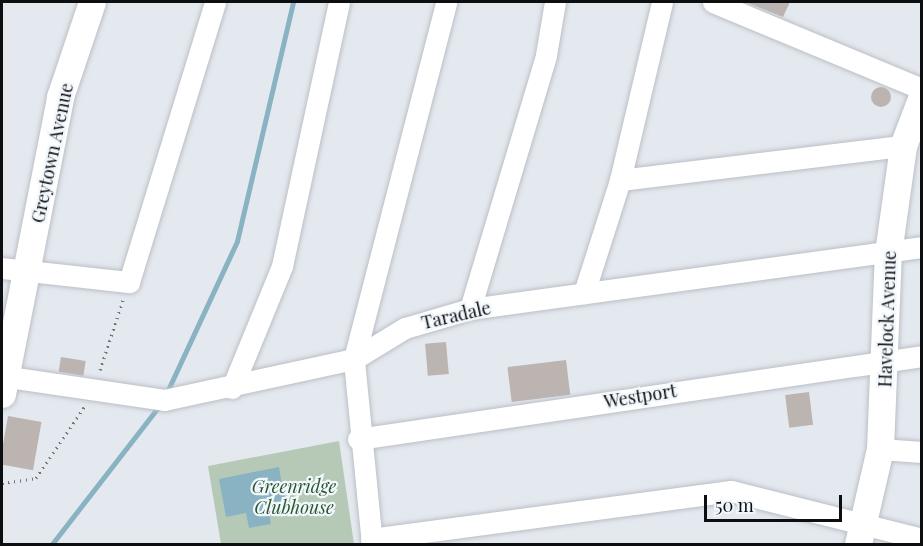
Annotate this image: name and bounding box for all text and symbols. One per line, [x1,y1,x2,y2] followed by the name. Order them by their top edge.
[27,81,77,225] street label: Greytown Avenue
[874,250,900,388] street label: Havelock Avenue
[419,297,493,333] street label: Taradale
[602,380,678,412] street label: Westport
[252,476,336,518] park label: Greenridge Clubhouse
[707,483,845,521] scale bar
[715,493,754,517] text: 50 m

